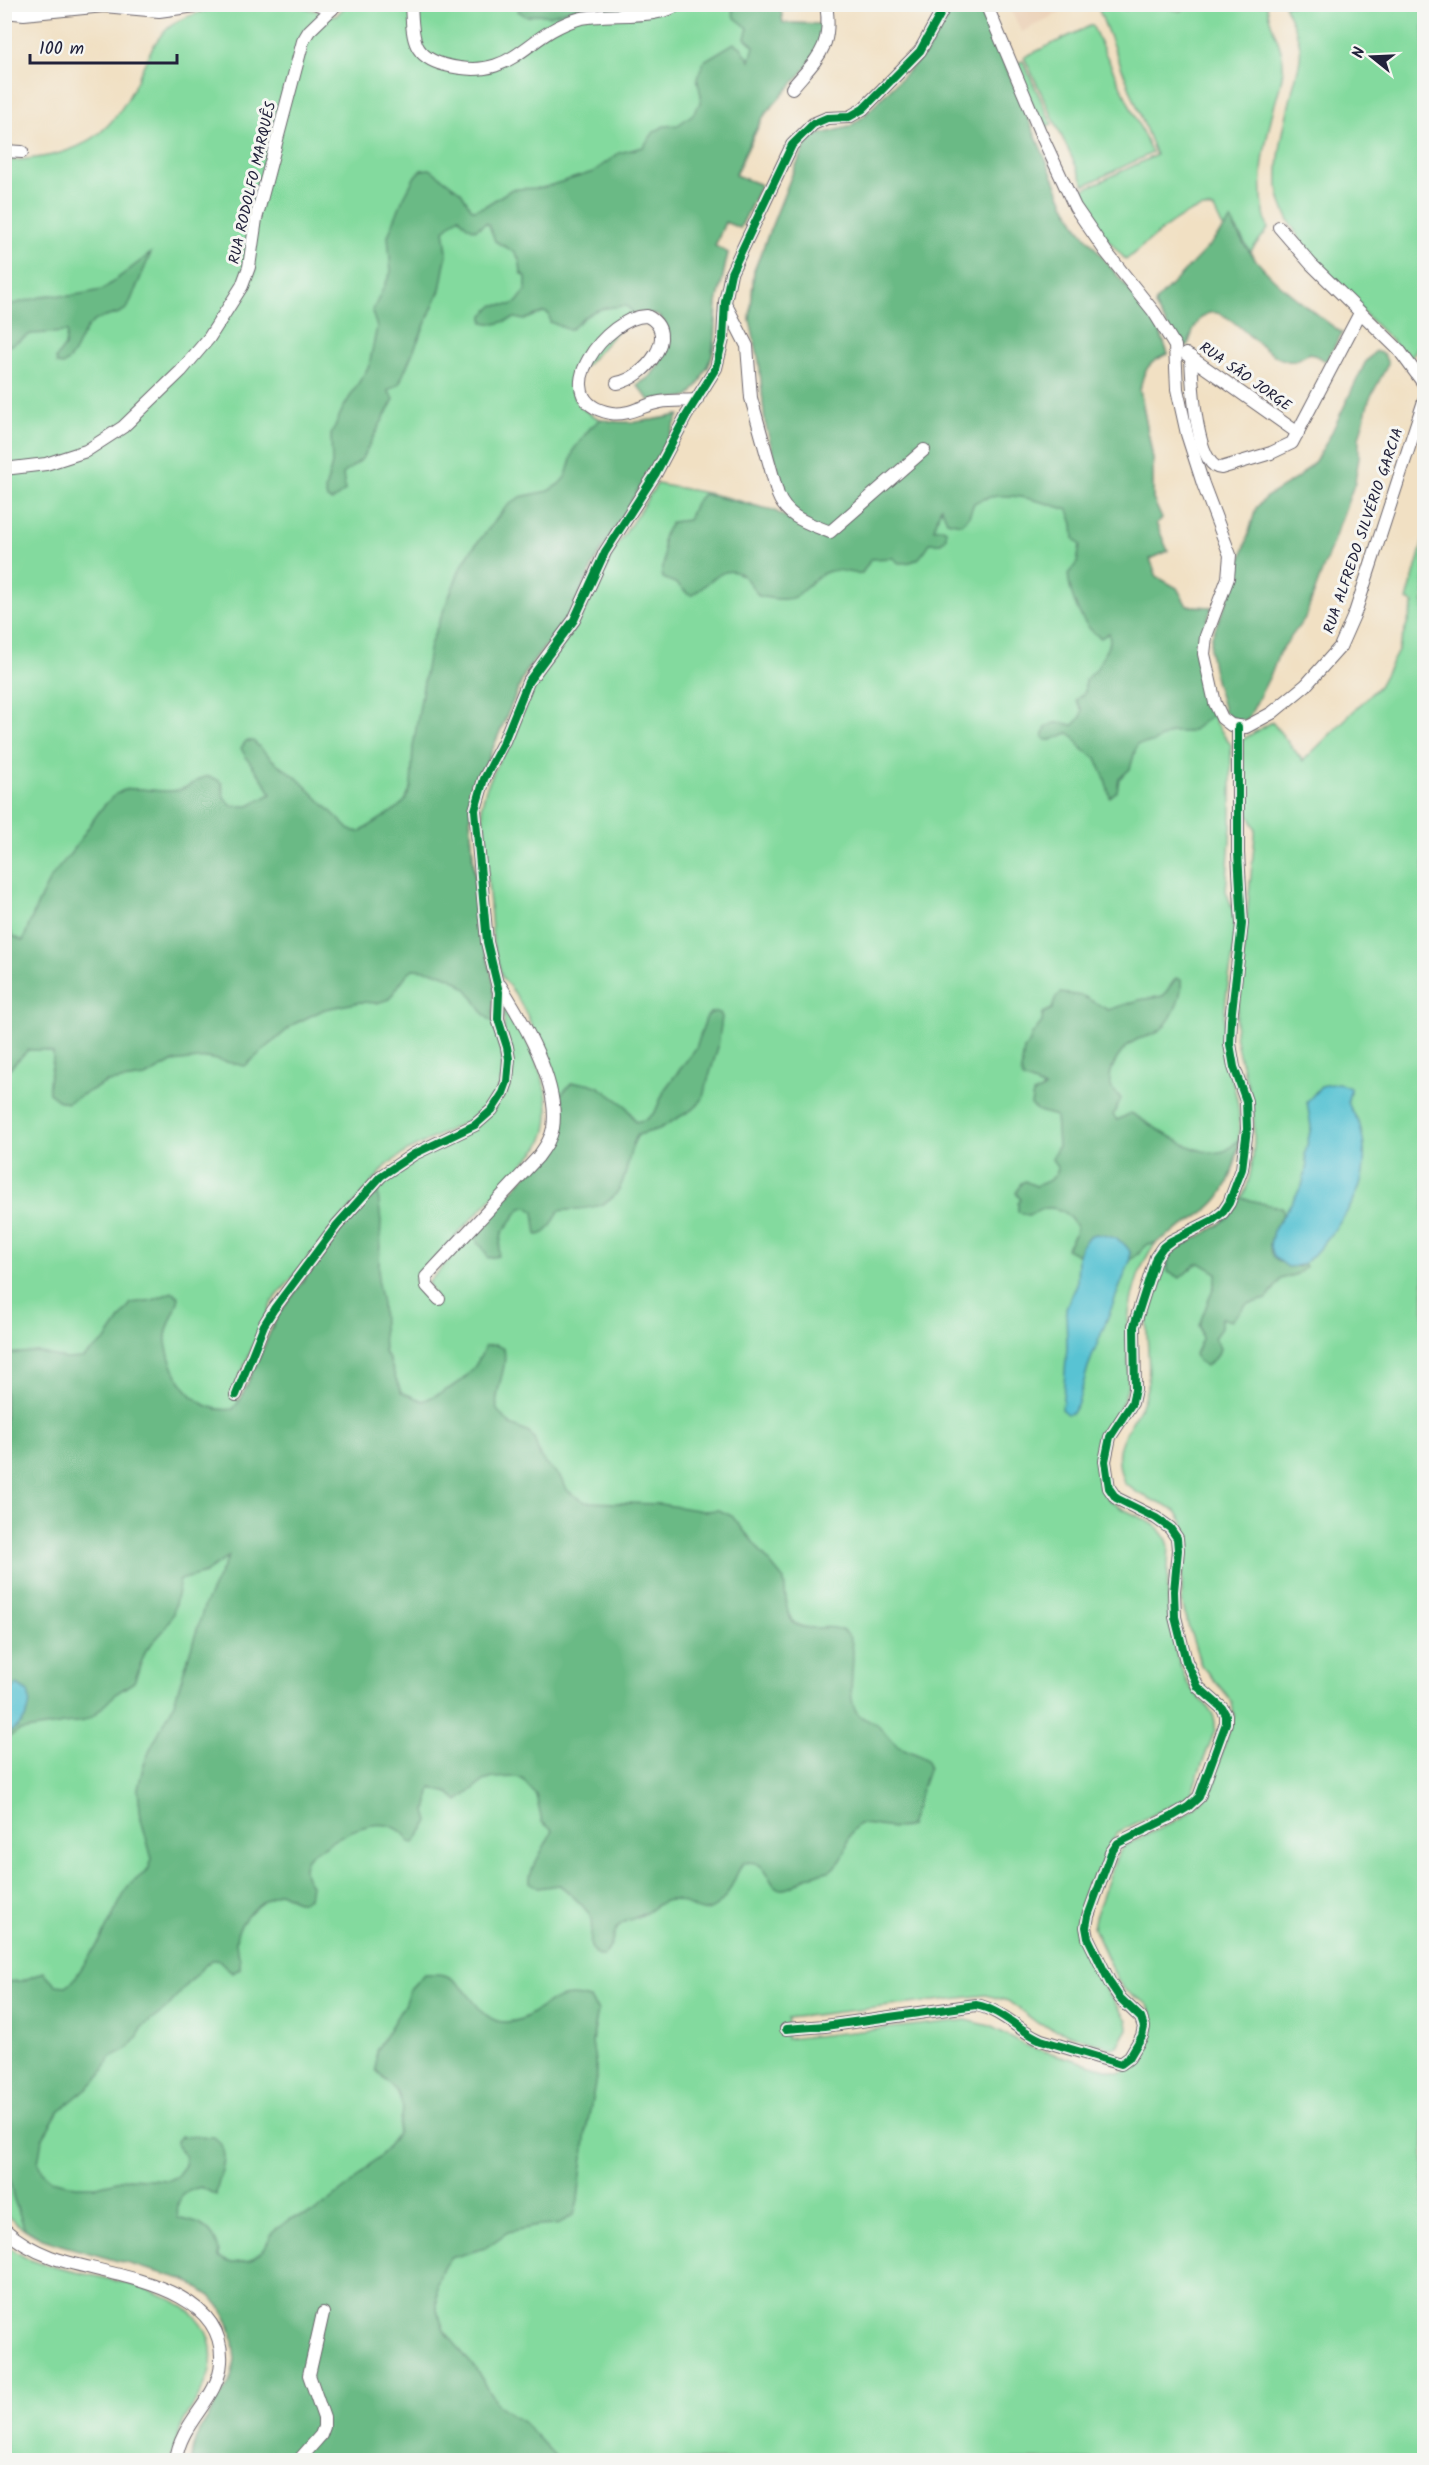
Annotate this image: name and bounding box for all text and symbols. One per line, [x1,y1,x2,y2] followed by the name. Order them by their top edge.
[30,27,177,65] scale bar
[1342,27,1402,87] north arrow
[39,35,84,64] text: 100 m
[1346,44,1373,61] text: N
[223,99,283,267] street label: RUA RODOLFO MARQUÊS
[1194,336,1297,419] street label: RUA SÃO JORGE
[1317,425,1411,637] street label: RUA ALFREDO SILVÉRIO GARCIA

